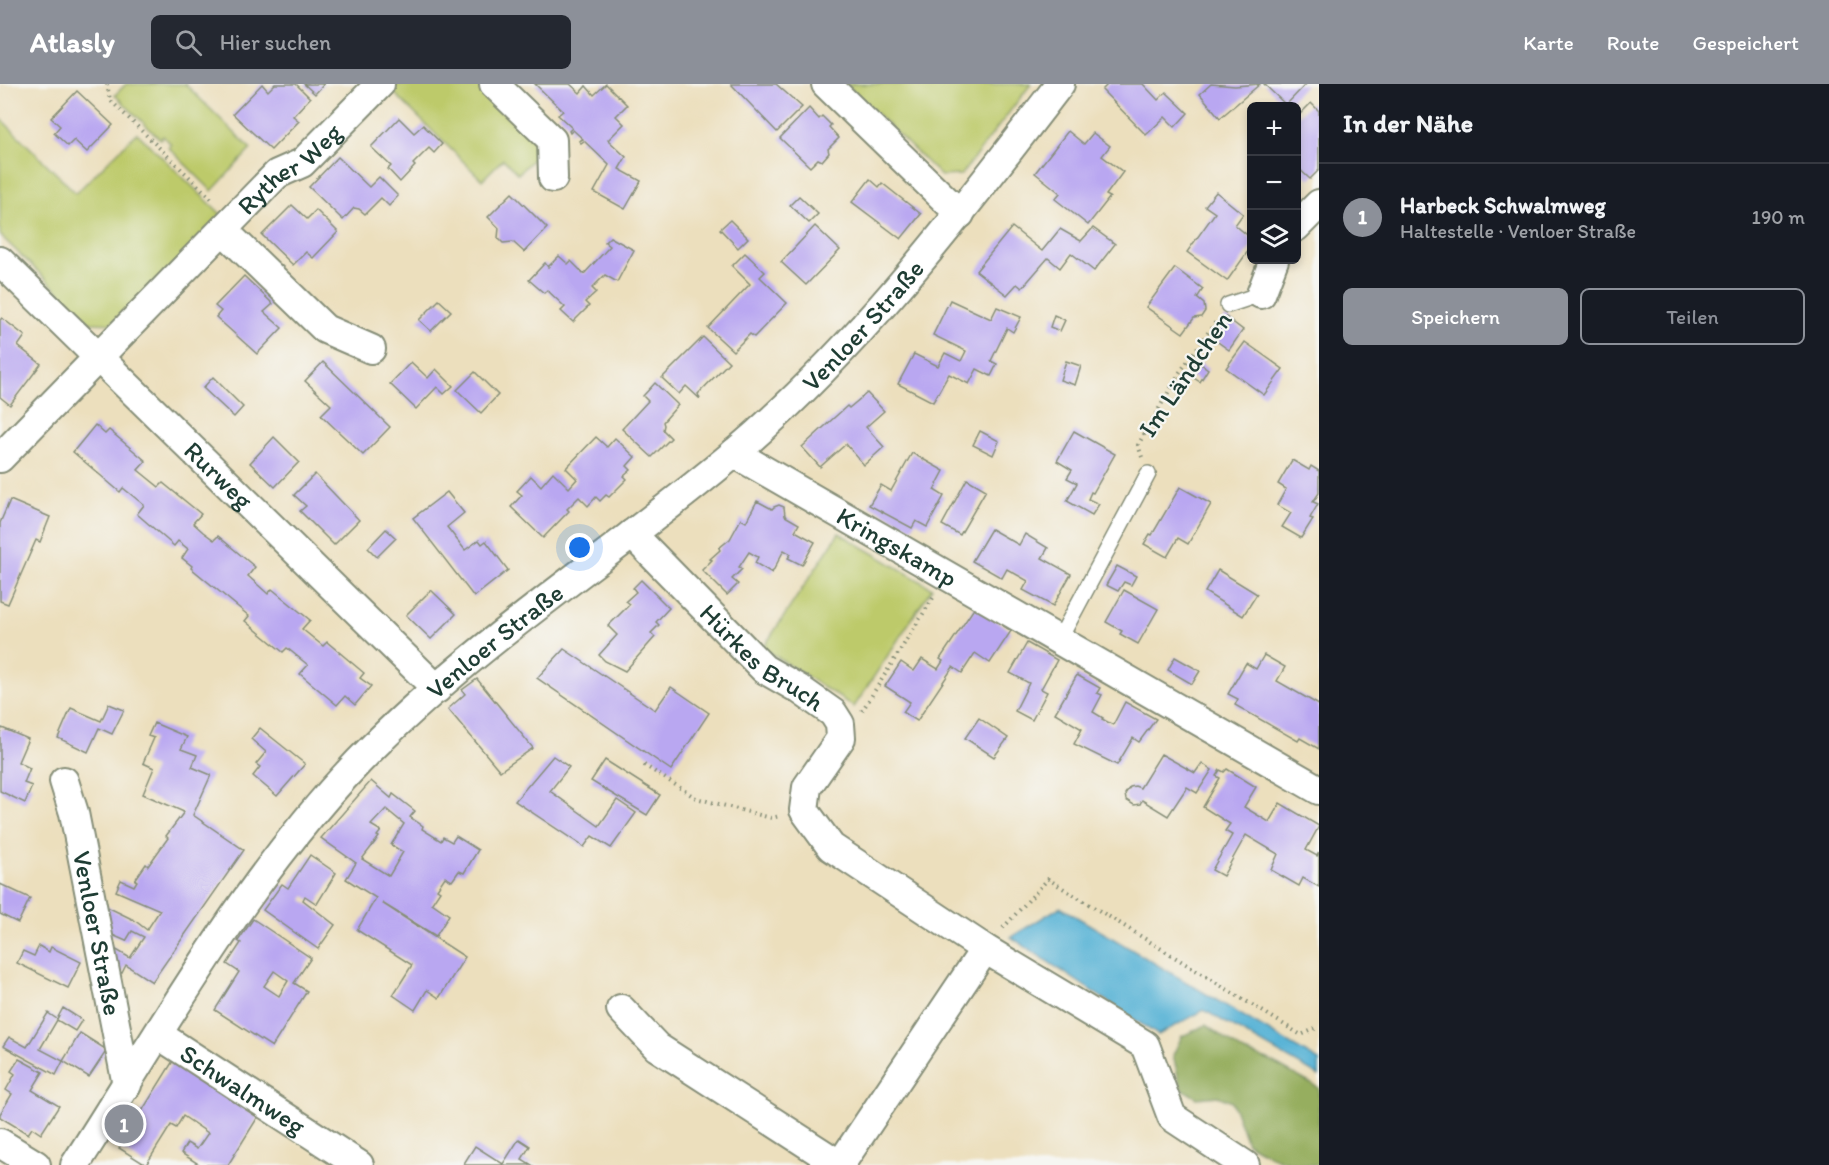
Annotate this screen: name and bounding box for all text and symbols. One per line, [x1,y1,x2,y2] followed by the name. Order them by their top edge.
[151,15,571,69] search box
[30,25,115,59] text: Atlasly
[172,26,205,59] icon: search
[220,29,331,56] text: Hier suchen
[1523,30,1574,55] text: Karte
[1607,30,1660,55] text: Route
[1693,30,1799,55] text: Gespeichert
[1247,102,1301,264] map controls
[1247,102,1301,156] button: +
[1343,107,1473,139] text: In der Nähe
[230,116,349,221] street label: Ryther Weg
[1247,156,1301,210] button: −
[1400,192,1606,219] text: Harbeck Schwalmweg
[1358,205,1367,229] text: 1
[1752,205,1805,229] text: 190 m
[1247,210,1301,264] button: layers
[1400,219,1636,243] text: Haltestelle · Venloer Straße
[795,253,931,398] street label: Venloer Straße
[1343,288,1568,345] button: Speichern
[1580,288,1805,345] button: Teilen
[1131,305,1239,443] street label: Im Ländchen
[177,434,260,516] street label: Rurweg
[831,500,963,594] street label: Kringskamp
[565,533,594,562] your location
[420,576,570,706] street label: Venloer Straße
[693,597,831,718] street label: Hürkes Bruch
[66,848,129,1018] street label: Venloer Straße
[174,1037,312,1142] street label: Schwalmweg
[104,1102,144,1146] pin: 1

